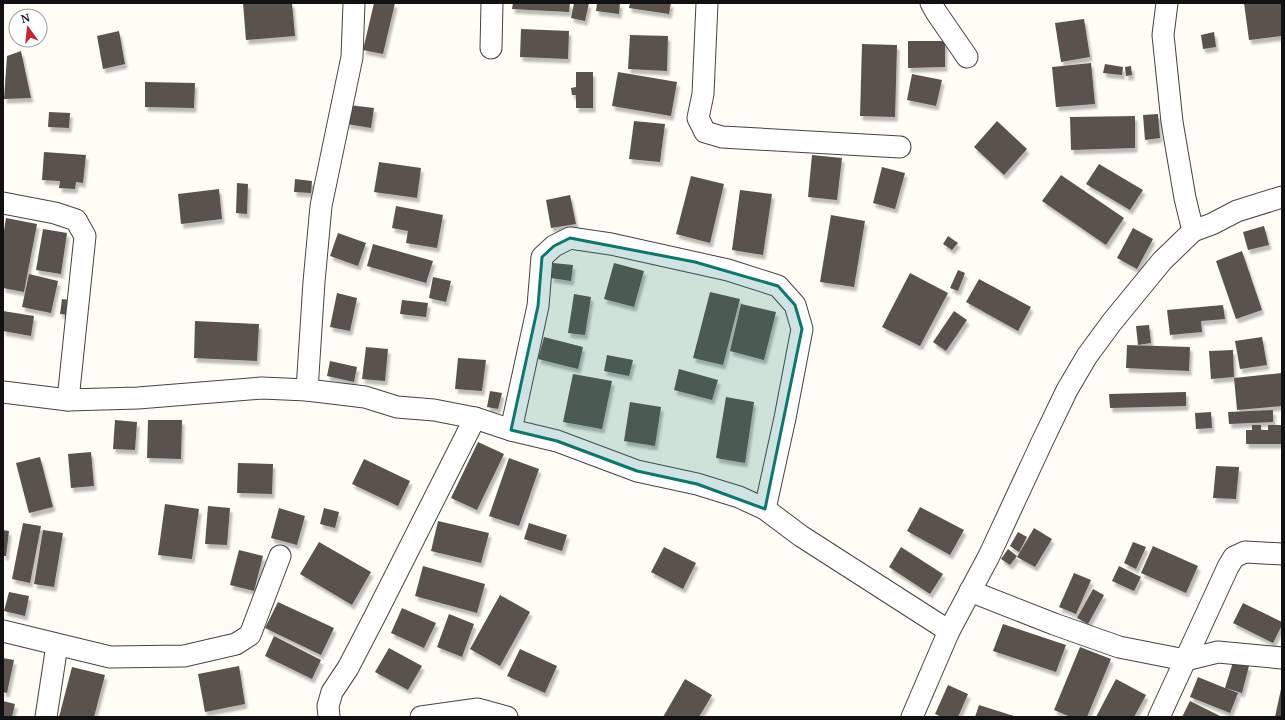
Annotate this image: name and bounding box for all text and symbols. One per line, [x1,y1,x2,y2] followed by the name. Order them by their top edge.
[8,8,48,48] north arrow
[19,9,32,26] text: N

